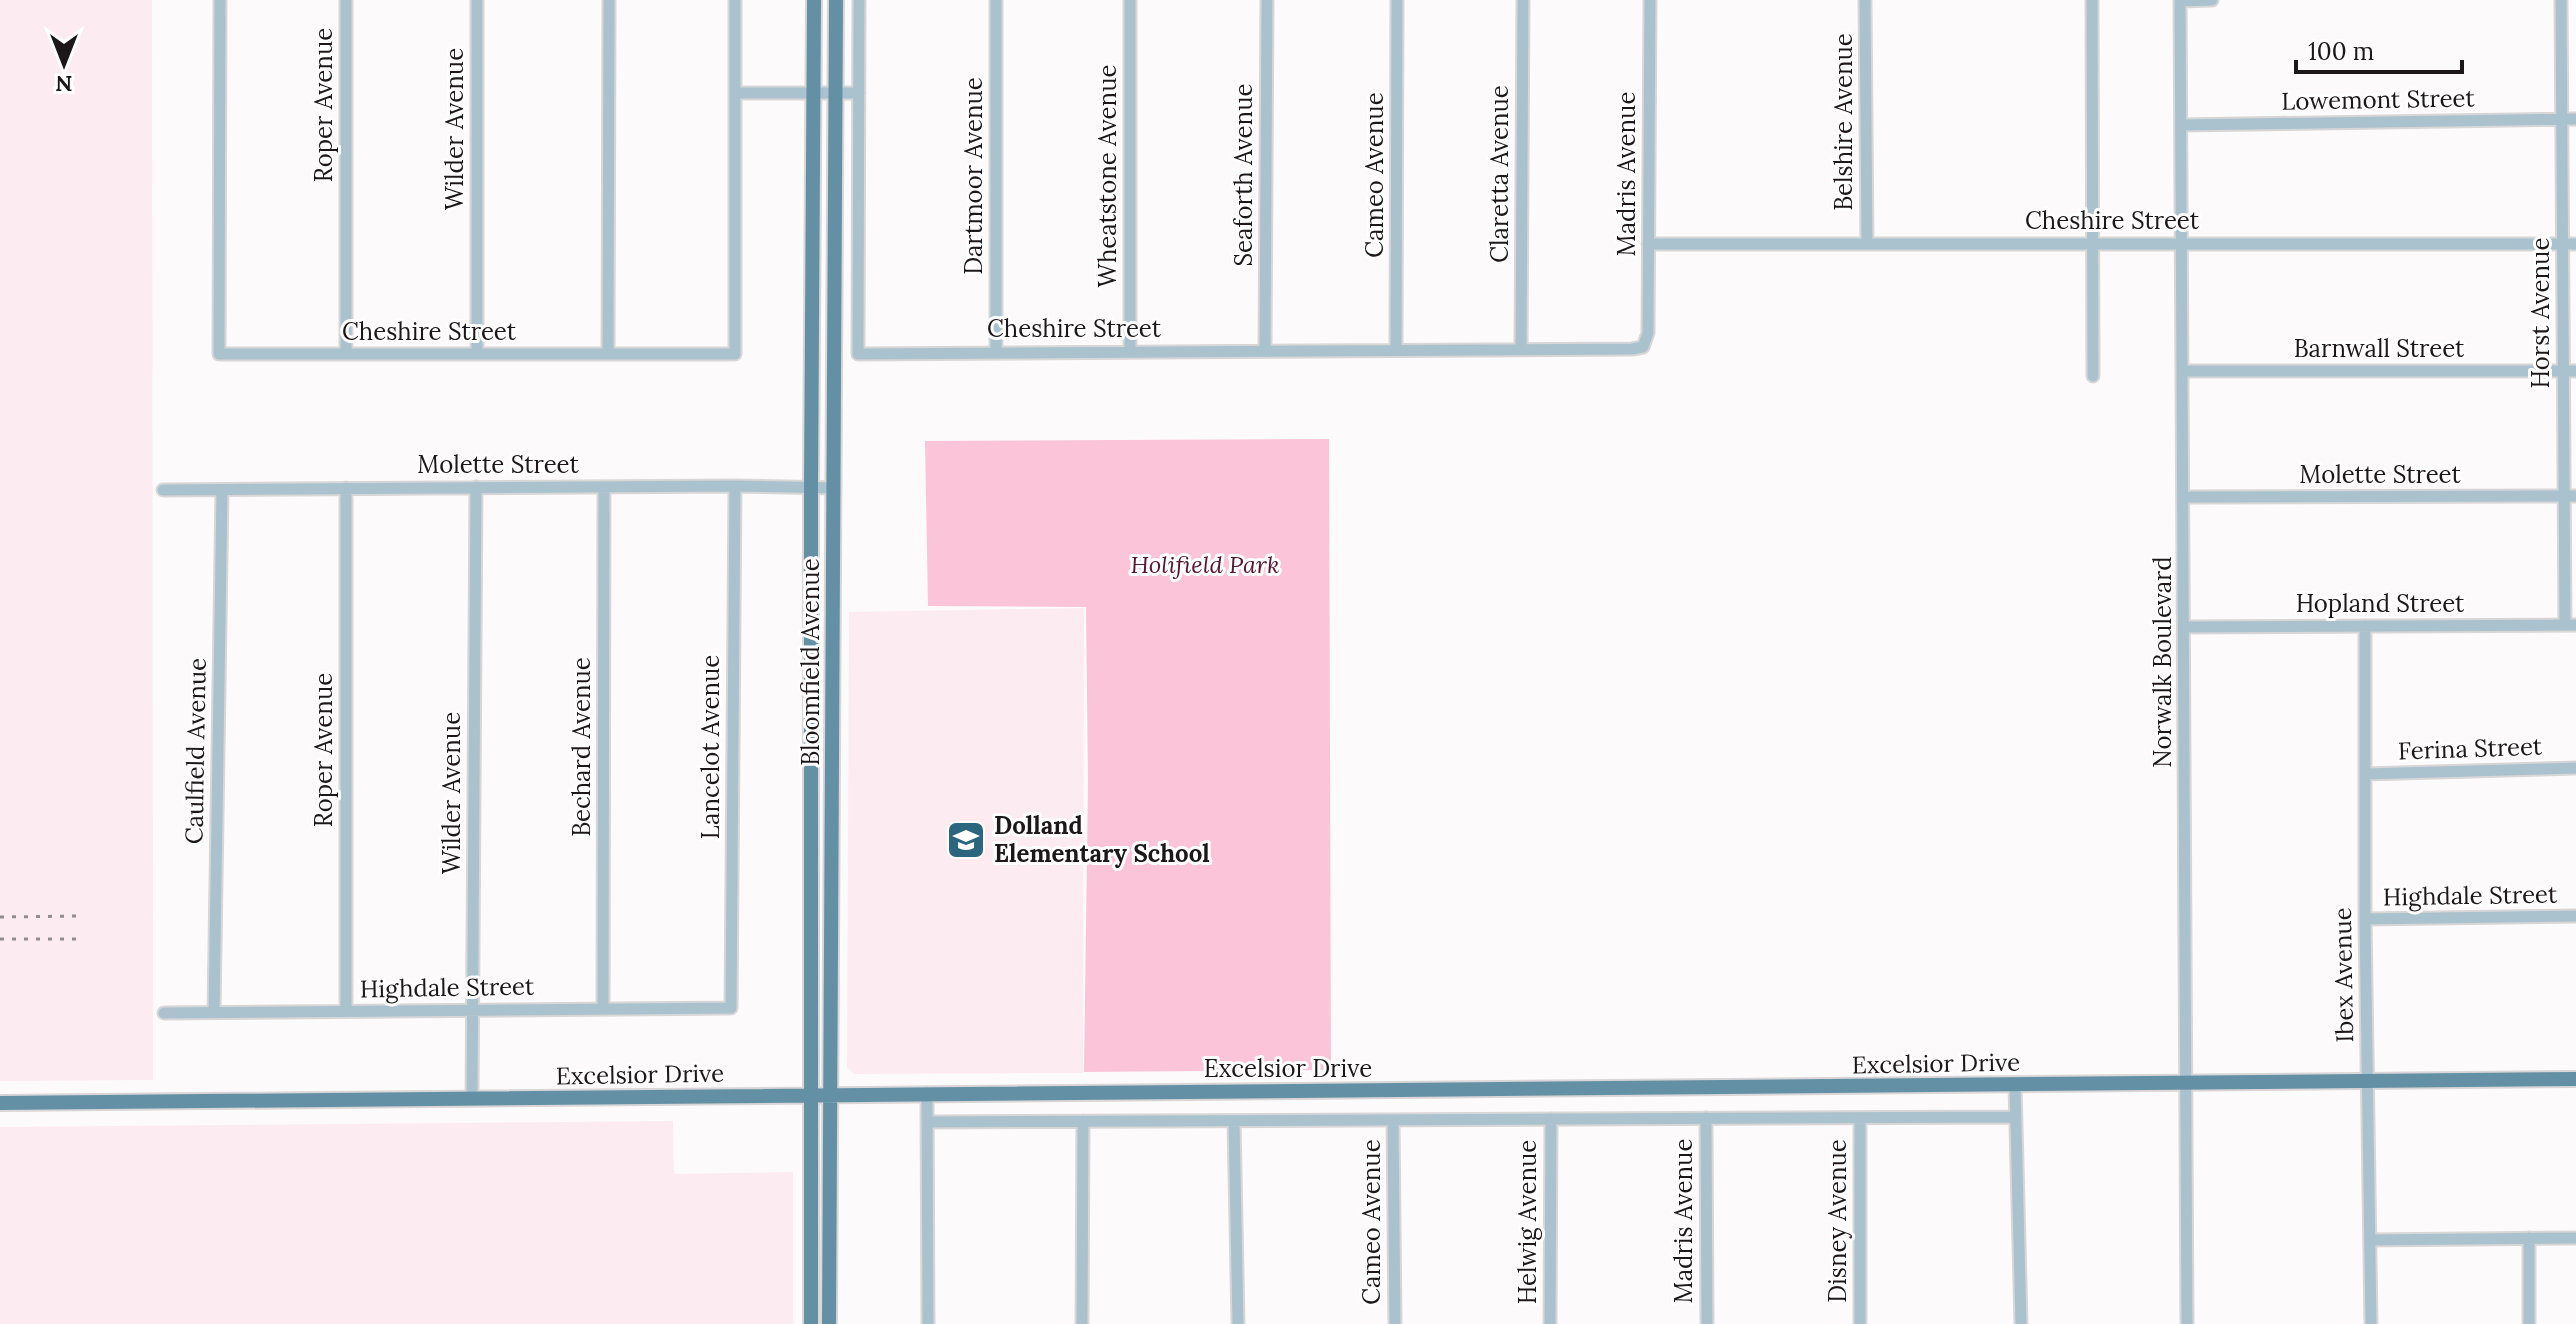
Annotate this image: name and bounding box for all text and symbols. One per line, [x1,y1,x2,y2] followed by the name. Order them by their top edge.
[24,24,104,104] north arrow
[2296,24,2462,74] scale bar
[308,28,339,182] street label: Roper Avenue
[1828,33,1859,211] street label: Belshire Avenue
[2308,36,2374,67] text: 100 m
[439,48,470,210] street label: Wilder Avenue
[1092,64,1123,288] street label: Wheatstone Avenue
[55,70,73,98] text: N
[958,77,989,275] street label: Dartmoor Avenue
[2281,82,2476,117] street label: Lowemont Street
[1228,84,1259,266] street label: Seaforth Avenue
[1484,85,1515,263] street label: Claretta Avenue
[1359,92,1390,258] street label: Cameo Avenue
[1611,92,1642,256] street label: Madris Avenue
[2025,205,2200,236] street label: Cheshire Street
[2525,238,2556,388] street label: Horst Avenue
[987,313,1162,344] street label: Cheshire Street
[342,316,517,347] street label: Cheshire Street
[2294,333,2465,364] street label: Barnwall Street
[417,449,579,480] street label: Molette Street
[2299,459,2461,490] street label: Molette Street
[1131,549,1279,580] park label: Holifield Park
[2147,556,2178,768] street label: Norwalk Boulevard
[795,558,826,766] street label: Bloomfield Avenue
[2296,588,2465,619] street label: Hopland Street
[695,655,726,839] street label: Lancelot Avenue
[178,657,213,844] street label: Caulfield Avenue
[566,657,597,837] street label: Bechard Avenue
[308,673,339,827] street label: Roper Avenue
[436,712,467,874] street label: Wilder Avenue
[2397,730,2543,767] street label: Ferina Street
[994,810,1210,869] place label: Dolland Elementary School
[945,819,987,861] school or university icon: Dolland Elementary School
[2383,878,2558,913] street label: Highdale Street
[2327,907,2360,1043] street label: Ibex Avenue
[360,970,535,1005] street label: Highdale Street
[1852,1047,2020,1080] street label: Excelsior Drive
[1204,1053,1372,1084] street label: Excelsior Drive
[556,1058,724,1091] street label: Excelsior Drive
[1356,1139,1387,1305] street label: Cameo Avenue
[1668,1139,1699,1303] street label: Madris Avenue
[1822,1139,1853,1303] street label: Disney Avenue
[1512,1140,1543,1304] street label: Helwig Avenue

